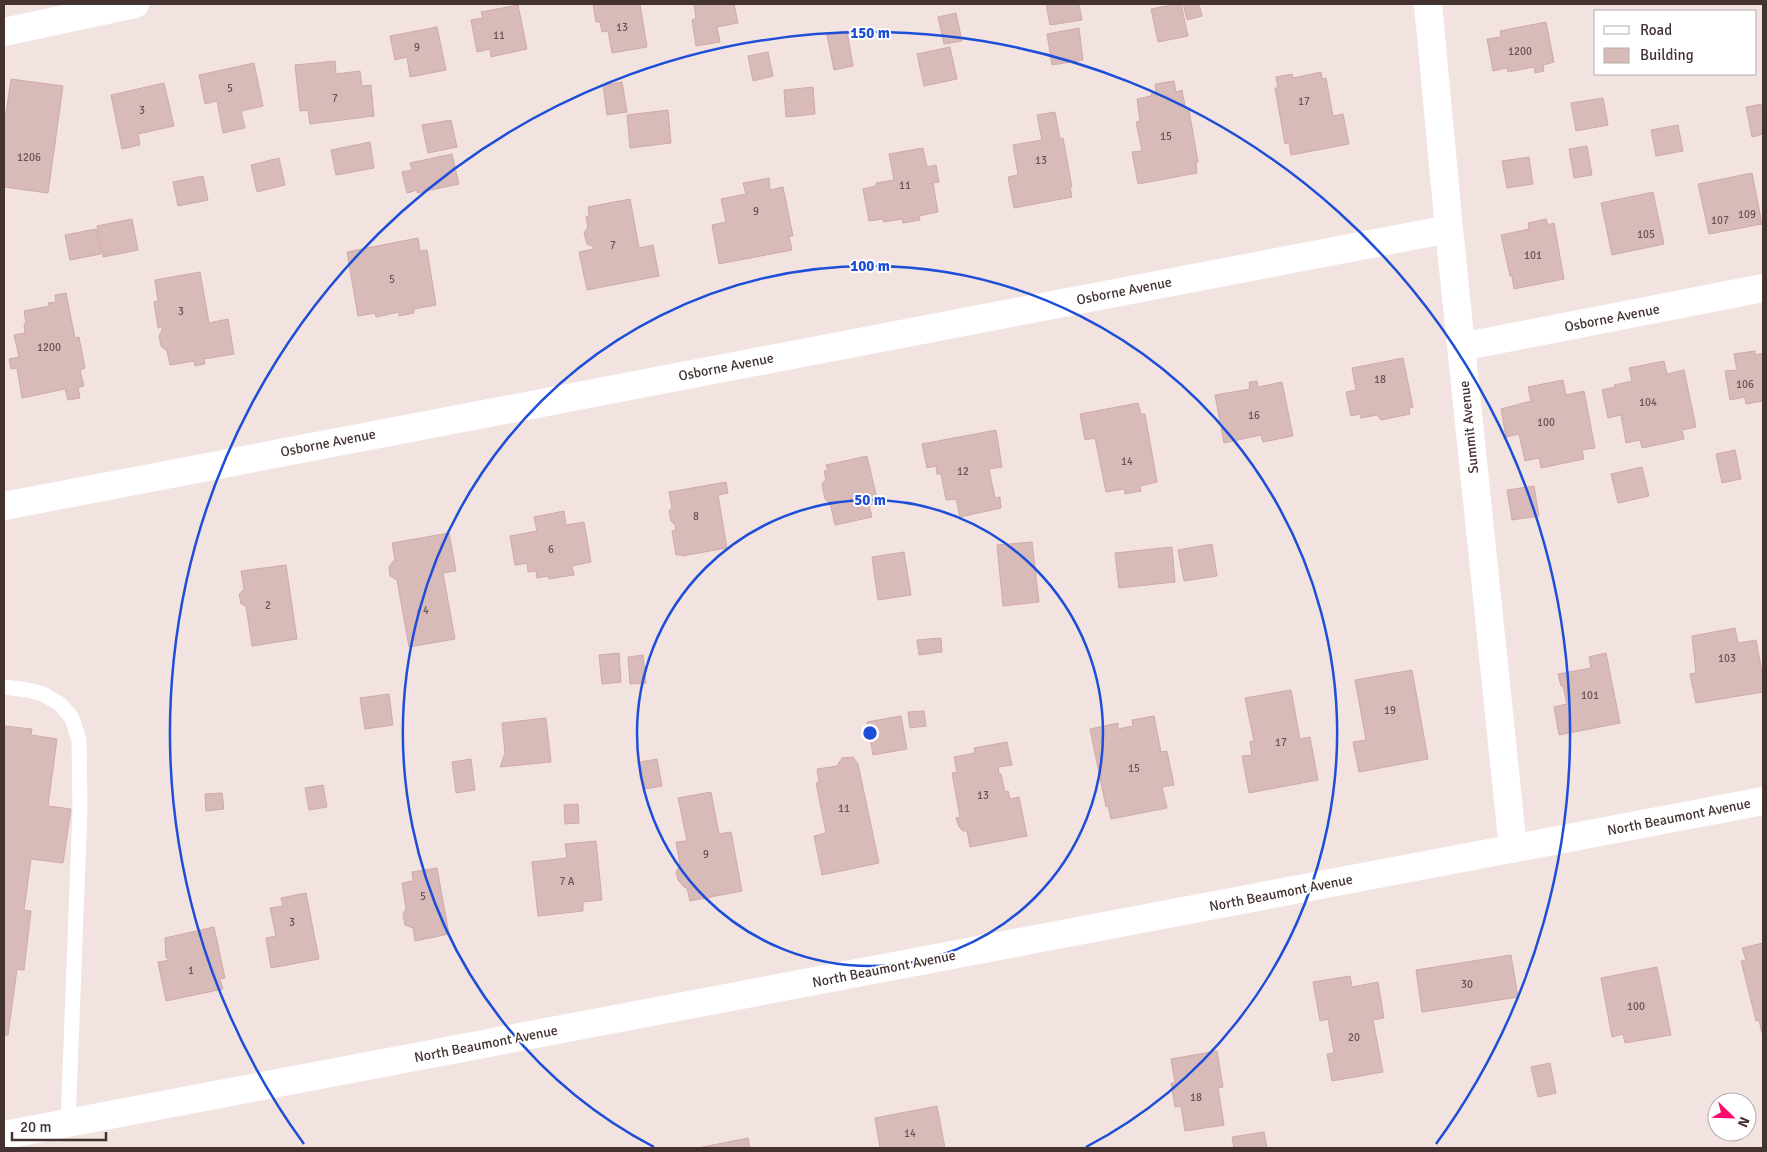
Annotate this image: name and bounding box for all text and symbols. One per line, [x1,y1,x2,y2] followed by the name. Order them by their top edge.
[1594,10,1757,75] legend
[616,21,628,34] house number: 13
[1640,21,1672,39] text: Road
[850,24,890,42] text: 150 m
[493,29,505,42] house number: 11
[414,41,420,54] house number: 9
[1508,45,1532,58] house number: 1200
[1640,46,1694,64] text: Building
[227,82,233,95] house number: 5
[332,92,338,105] house number: 7
[1298,95,1310,108] house number: 17
[139,104,145,117] house number: 3
[1160,130,1172,143] house number: 15
[17,151,41,164] house number: 1206
[1035,154,1047,167] house number: 13
[899,179,911,192] house number: 11
[753,205,759,218] house number: 9
[1738,208,1756,221] house number: 109
[1711,214,1729,227] house number: 107
[1637,228,1655,241] house number: 105
[610,239,616,252] house number: 7
[1524,249,1542,262] house number: 101
[850,257,890,275] text: 100 m
[389,273,395,286] house number: 5
[1075,273,1173,309] street label: Osborne Avenue
[1563,300,1661,336] street label: Osborne Avenue
[178,305,184,318] house number: 3
[37,341,61,354] house number: 1200
[677,349,775,385] street label: Osborne Avenue
[1374,373,1386,386] house number: 18
[1736,378,1754,391] house number: 106
[1456,380,1482,474] street label: Summit Avenue
[1639,396,1657,409] house number: 104
[1248,409,1260,422] house number: 16
[1537,416,1555,429] house number: 100
[279,425,377,461] street label: Osborne Avenue
[1121,455,1133,468] house number: 14
[957,465,969,478] house number: 12
[854,491,886,509] text: 50 m
[693,510,699,523] house number: 8
[548,543,554,556] house number: 6
[265,599,271,612] house number: 2
[423,604,429,617] house number: 4
[1718,652,1736,665] house number: 103
[1581,689,1599,702] house number: 101
[1384,704,1396,717] house number: 19
[861,724,879,742] centre of rings
[1275,736,1287,749] house number: 17
[1128,762,1140,775] house number: 15
[977,789,989,802] house number: 13
[1606,795,1752,839] street label: North Beaumont Avenue
[838,802,850,815] house number: 11
[703,848,709,861] house number: 9
[1208,871,1354,915] street label: North Beaumont Avenue
[559,875,575,888] house number: 7 A
[420,890,426,903] house number: 5
[289,916,295,929] house number: 3
[811,947,957,991] street label: North Beaumont Avenue
[188,964,194,977] house number: 1
[1461,978,1473,991] house number: 30
[1627,1000,1645,1013] house number: 100
[413,1022,559,1066] street label: North Beaumont Avenue
[1348,1031,1360,1044] house number: 20
[1190,1091,1202,1104] house number: 18
[1707,1092,1757,1142] north arrow
[12,1110,106,1142] scale bar
[1734,1114,1753,1130] text: N
[20,1118,51,1136] text: 20 m
[904,1127,916,1140] house number: 14

